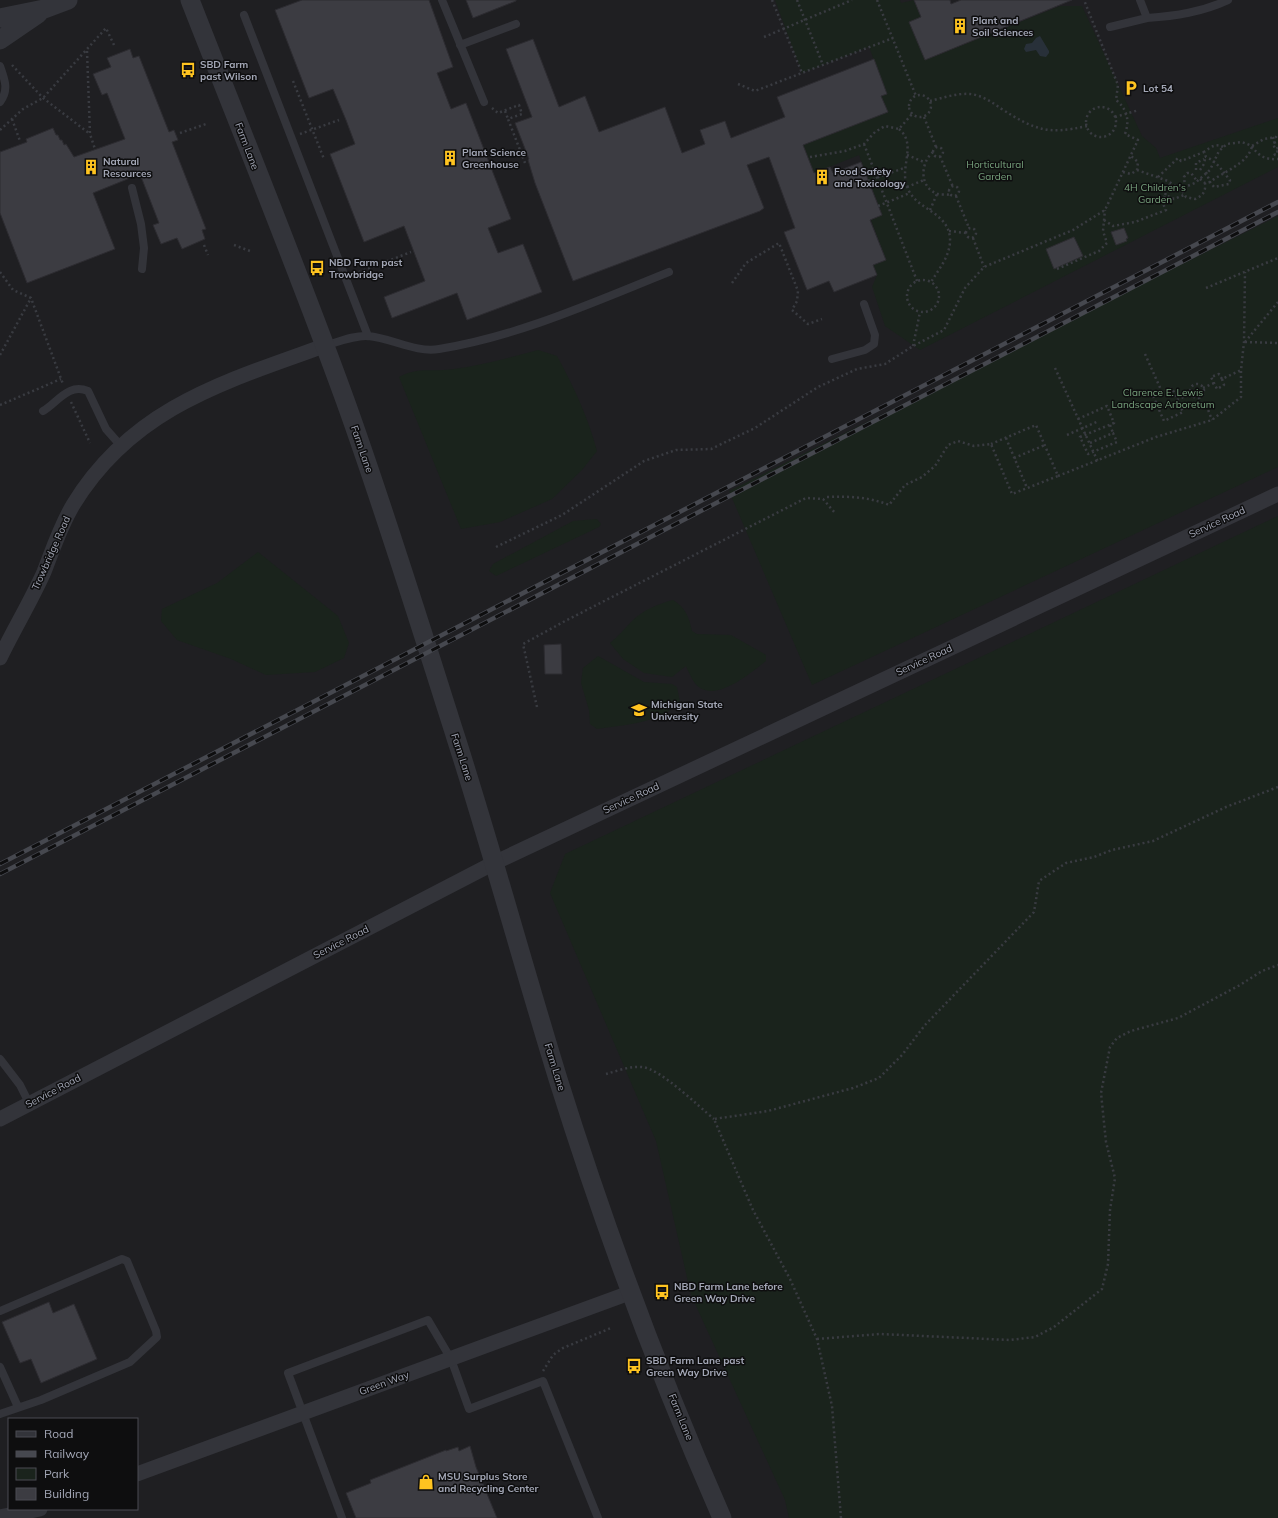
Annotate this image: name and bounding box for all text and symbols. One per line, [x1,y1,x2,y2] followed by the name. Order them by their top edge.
[972,14,1033,39] place label: Plant and Soil Sciences
[951,17,969,35] building icon: Plant and Soil Sciences
[200,58,257,83] place label: SBD Farm past Wilson
[179,61,197,79] bus stop icon: SBD Farm past Wilson
[1122,79,1140,97] parking icon: Lot 54
[1143,82,1173,95] place label: Lot 54
[232,121,262,171] street label: Farm Lane
[462,146,527,171] place label: Plant Science Greenhouse
[441,149,459,167] building icon: Plant Science Greenhouse
[103,155,152,180] place label: Natural Resources
[82,158,100,176] building icon: Natural Resources
[966,158,1024,183] park label: Horticultural Garden
[834,165,906,190] place label: Food Safety and Toxicology
[813,168,831,186] building icon: Food Safety and Toxicology
[1124,181,1186,206] park label: 4H Children's Garden
[329,256,403,281] place label: NBD Farm past Trowbridge
[308,259,326,277] bus stop icon: NBD Farm past Trowbridge
[1112,386,1215,411] park label: Clarence E. Lewis Landscape Arboretum
[348,424,376,474] street label: Farm Lane
[1187,503,1247,541] street label: Service Road
[29,514,73,592] street label: Trowbridge Road
[894,641,954,679] street label: Service Road
[651,698,723,723] place label: Michigan State University
[630,701,648,719] school or university icon: Michigan State University
[448,732,476,782] street label: Farm Lane
[601,779,661,817] street label: Service Road
[311,922,371,962] street label: Service Road
[542,1042,568,1092] street label: Farm Lane
[23,1071,83,1111] street label: Service Road
[674,1280,783,1305] place label: NBD Farm Lane before Green Way Drive
[653,1283,671,1301] bus stop icon: NBD Farm Lane before Green Way Drive
[646,1354,744,1379] place label: SBD Farm Lane past Green Way Drive
[625,1357,643,1375] bus stop icon: SBD Farm Lane past Green Way Drive
[357,1368,411,1398] street label: Green Way
[666,1392,696,1442] street label: Farm Lane
[8,1418,138,1510] legend
[44,1426,73,1441] text: Road
[44,1446,90,1461] text: Railway
[44,1466,70,1481] text: Park
[438,1470,538,1495] place label: MSU Surplus Store and Recycling Center
[417,1473,435,1491] shop icon: MSU Surplus Store and Recycling Center
[44,1486,89,1501] text: Building

